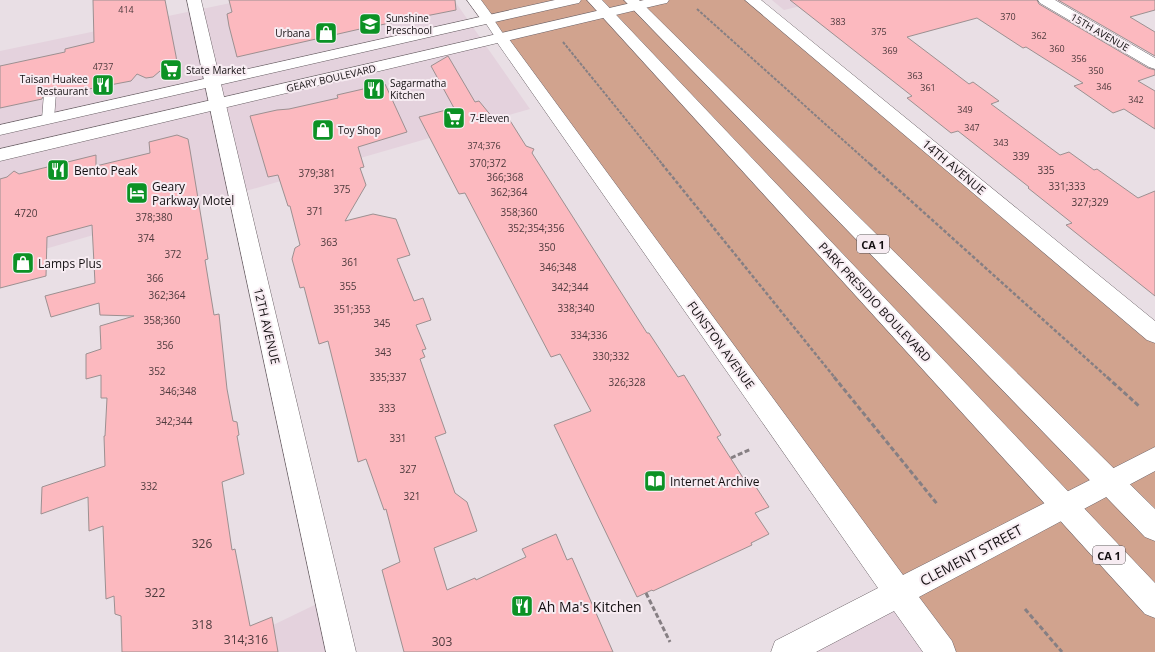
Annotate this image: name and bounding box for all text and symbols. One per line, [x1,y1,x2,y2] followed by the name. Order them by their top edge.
[118,3,134,16] house number: 414
[1000,10,1016,23] house number: 370
[1068,10,1132,54] street label: 15TH AVENUE
[357,11,383,37] school or university icon: Sunshine Preschool
[386,11,432,37] place label: Sunshine Preschool
[830,15,846,28] house number: 383
[313,20,339,46] shop icon: Urbana
[871,25,887,38] house number: 375
[275,26,310,40] place label: Urbana
[1031,29,1047,42] house number: 362
[1049,42,1065,55] house number: 360
[882,44,898,57] house number: 369
[1071,52,1087,65] house number: 356
[158,57,184,83] supermarket icon: State Market
[93,60,113,73] house number: 4737
[285,61,377,95] street label: GEARY BOULEVARD
[186,63,246,77] place label: State Market
[1088,64,1104,77] house number: 350
[907,69,923,82] house number: 363
[20,72,88,98] place label: Taisan Huakee Restaurant
[90,72,116,98] restaurant icon: Taisan Huakee Restaurant
[361,76,387,102] restaurant icon: Sagarmatha Kitchen
[390,76,446,102] place label: Sagarmatha Kitchen
[1096,80,1112,93] house number: 346
[920,81,936,94] house number: 361
[1128,93,1144,106] house number: 342
[957,103,973,116] house number: 349
[441,105,467,131] supermarket icon: 7-Eleven
[470,111,509,125] place label: 7-Eleven
[310,117,336,143] shop icon: Toy Shop
[964,121,980,134] house number: 347
[338,123,381,137] place label: Toy Shop
[919,135,989,199] street label: 14TH AVENUE
[993,136,1009,149] house number: 343
[467,139,501,152] house number: 374;376
[1012,149,1030,163] house number: 339
[470,156,507,170] house number: 370;372
[45,157,71,183] restaurant icon: Bento Peak
[74,162,138,179] place label: Bento Peak
[1037,163,1055,177] house number: 335
[299,166,335,180] house number: 379;381
[487,170,524,184] house number: 366;368
[152,178,234,209] place label: Geary Parkway Motel
[1049,179,1086,193] house number: 331;333
[124,180,150,206] hotel icon: Geary Parkway Motel
[333,182,351,196] house number: 375
[491,185,528,199] house number: 362;364
[1072,195,1109,209] house number: 327;329
[306,204,324,218] house number: 371
[501,205,538,219] house number: 358;360
[15,206,38,220] house number: 4720
[136,210,173,224] house number: 378;380
[508,221,565,235] house number: 352;354;356
[137,231,155,245] house number: 374
[320,235,338,249] house number: 363
[857,235,889,253] road number: CA 1
[815,238,935,366] street label: PARK PRESIDIO BOULEVARD
[538,240,556,254] house number: 350
[164,247,182,261] house number: 372
[10,250,36,276] shop icon: Lamps Plus
[38,255,102,272] place label: Lamps Plus
[341,255,359,269] house number: 361
[540,260,577,274] house number: 346;348
[146,271,164,285] house number: 366
[339,279,357,293] house number: 355
[552,280,589,294] house number: 342;344
[250,286,284,366] street label: 12TH AVENUE
[149,288,186,302] house number: 362;364
[683,298,759,392] street label: FUNSTON AVENUE
[558,301,595,315] house number: 338;340
[334,302,371,316] house number: 351;353
[144,313,181,327] house number: 358;360
[373,316,391,330] house number: 345
[571,328,608,342] house number: 334;336
[156,338,174,352] house number: 356
[374,345,392,359] house number: 343
[593,349,630,363] house number: 330;332
[148,364,166,378] house number: 352
[370,370,407,384] house number: 335;337
[609,375,646,389] house number: 326;328
[160,384,197,398] house number: 346;348
[378,401,396,415] house number: 333
[156,414,193,428] house number: 342;344
[389,431,407,445] house number: 331
[399,462,417,476] house number: 327
[642,468,668,494] library icon: Internet Archive
[670,473,760,490] place label: Internet Archive
[140,479,158,493] house number: 332
[403,489,421,503] house number: 321
[916,520,1026,590] street label: CLEMENT STREET
[192,535,212,552] house number: 326
[1093,546,1125,564] road number: CA 1
[145,584,165,601] house number: 322
[509,593,535,619] restaurant icon: Ah Ma's Kitchen
[538,597,642,616] place label: Ah Ma's Kitchen
[192,616,212,633] house number: 318
[224,631,268,648] house number: 314;316
[432,633,452,650] house number: 303

